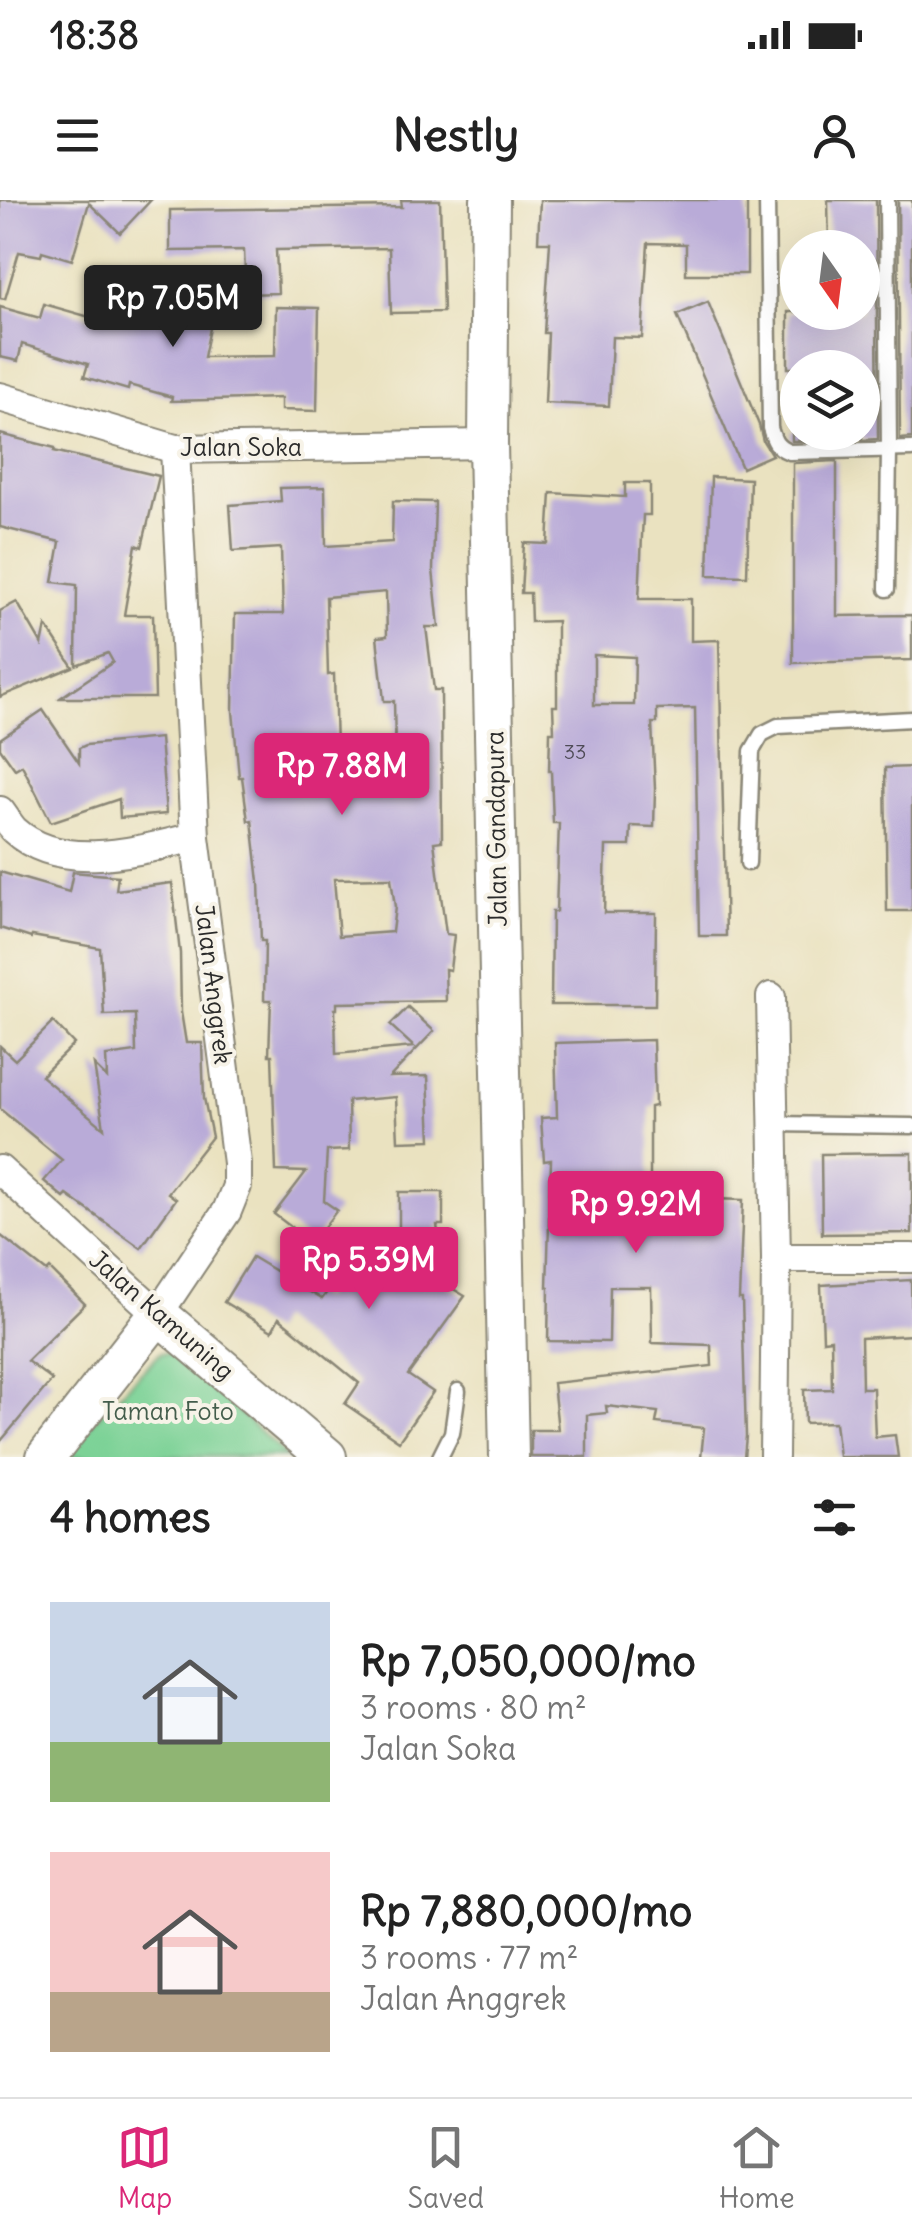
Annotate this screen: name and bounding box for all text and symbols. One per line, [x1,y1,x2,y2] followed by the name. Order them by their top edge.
[50,12,139,59] text: 18:38
[393,107,519,163] text: Nestly
[50,108,105,163] icon: menu
[807,108,862,163] icon: person
[780,230,880,330] north arrow
[780,230,880,450] map controls
[70,265,276,350] pin: Rp 7.05M
[106,277,240,318] text: Rp 7.05M
[780,350,880,450] button: layers
[180,431,302,463] street label: Jalan Soka
[478,731,514,927] street label: Jalan Gandapura
[239,733,445,818] pin: Rp 7.88M
[564,739,586,764] house number: 33
[276,745,408,786] text: Rp 7.88M
[188,902,240,1066] street label: Jalan Anggrek
[533,1171,739,1256] pin: Rp 9.92M
[570,1183,702,1224] text: Rp 9.92M
[266,1227,472,1312] pin: Rp 5.39M
[302,1239,436,1280] text: Rp 5.39M
[83,1243,241,1387] street label: Jalan Kamuning
[102,1395,234,1427] park label: Taman Foto
[807,1490,862,1545] icon: filters
[50,1491,211,1543] text: 4 homes
[360,1635,696,1687] text: Rp 7,050,000/mo
[130,1642,250,1762] icon: home
[360,1687,587,1728] text: 3 rooms · 80 m²
[360,1728,516,1769] text: Jalan Soka
[360,1885,692,1937] text: Rp 7,880,000/mo
[130,1892,250,2012] icon: home
[360,1937,579,1978] text: 3 rooms · 77 m²
[360,1978,567,2019] text: Jalan Anggrek
[117,2120,172,2216] tab: Map
[407,2120,484,2216] tab: Saved
[719,2120,795,2216] tab: Home

